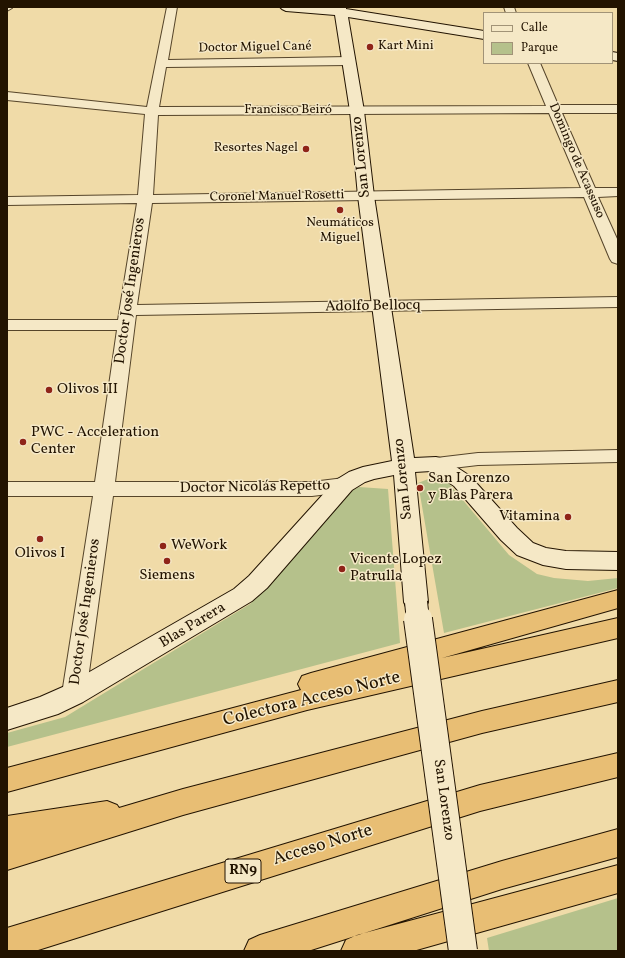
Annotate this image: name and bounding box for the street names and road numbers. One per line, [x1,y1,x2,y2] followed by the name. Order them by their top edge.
[198,39,312,57] street label: Doctor Miguel Cané
[545,101,607,221] street label: Domingo de Acassuso
[244,103,332,119] street label: Francisco Beiró
[349,115,375,199] street label: San Lorenzo
[210,188,344,206] street label: Coronel Manuel Rosetti
[112,217,150,365] street label: Doctor José Ingenieros
[325,297,421,317] street label: Adolfo Bellocq
[391,437,417,521] street label: San Lorenzo
[180,478,330,498] street label: Doctor Nicolás Repetto
[67,538,105,686] street label: Doctor José Ingenieros
[157,599,229,653] street label: Blas Parera
[221,668,403,732] street label: Colectora Acceso Norte
[428,758,458,842] street label: San Lorenzo
[271,821,375,871] street label: Acceso Norte
[225,859,261,883] road number: RN9

